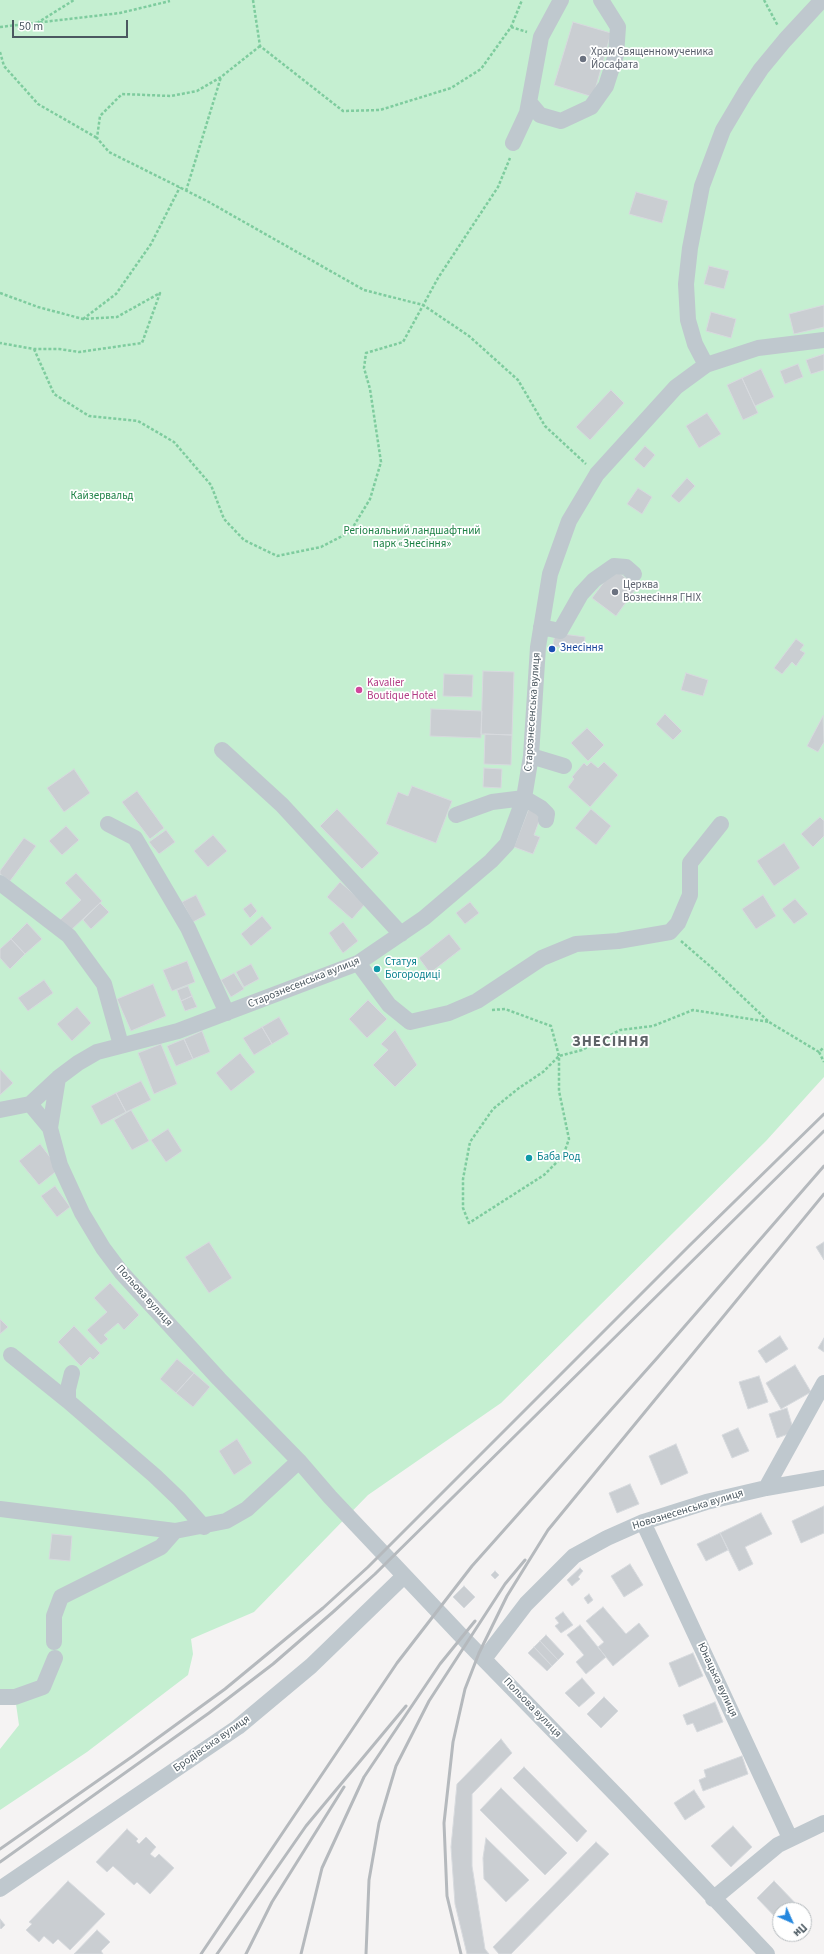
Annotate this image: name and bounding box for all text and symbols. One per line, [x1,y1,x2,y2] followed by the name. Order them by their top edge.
[14,12,130,38] scale bar
[19,18,43,35] text: 50 m
[591,46,713,72] place label: Храм Священномученика Йосафата
[578,54,588,64] marker: Храм Священномученика Йосафата
[71,490,133,504] park label: Кайзервальд
[343,525,481,551] park label: Регіональний ландшафтний парк «Знесіння»
[623,579,701,605] place label: Церква Вознесіння ГНІХ
[610,587,620,597] marker: Церква Вознесіння ГНІХ
[560,642,603,656] place label: Знесіння
[547,644,557,654] marker: Знесіння
[522,652,544,772] street label: Старознесенська вулиця
[367,677,436,703] place label: Kavalier Boutique Hotel
[354,685,364,695] marker: Kavalier Boutique Hotel
[246,955,362,1011] street label: Старознесенська вулиця
[385,956,440,982] place label: Статуя Богородиці
[372,964,382,974] marker: Статуя Богородиці
[572,1034,650,1052] district label: ЗНЕСІННЯ
[537,1151,580,1165] place label: Баба Род
[524,1153,534,1163] marker: Баба Род
[113,1263,175,1329] street label: Польова вулиця
[631,1487,745,1533] street label: Новознесенська вулиця
[694,1641,740,1719] street label: Юнацька вулиця
[500,1675,564,1741] street label: Польова вулиця
[171,1713,253,1775] street label: Бродівська вулиця
[772,1902,812,1942] north arrow
[790,1920,810,1940] text: Пн

